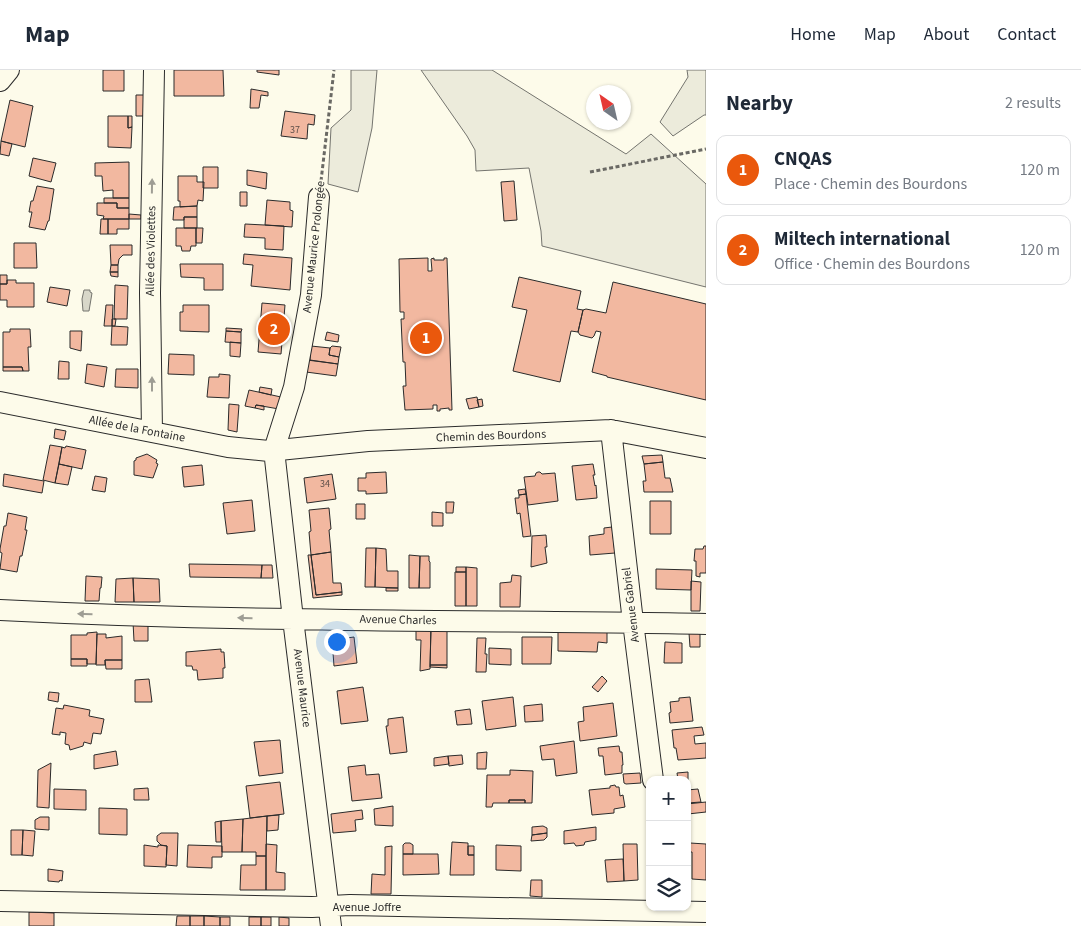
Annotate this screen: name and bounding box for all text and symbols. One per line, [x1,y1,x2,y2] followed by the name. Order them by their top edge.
[25,17,70,52] text: Map
[790,22,836,47] text: Home
[864,22,896,47] text: Map
[924,22,969,47] text: About
[997,22,1056,47] text: Contact
[586,85,631,130] north arrow
[726,88,793,118] text: Nearby
[1005,92,1061,114] text: 2 results
[290,123,300,137] house number: 37
[774,146,832,173] text: CNQAS
[739,159,747,181] text: 1
[1020,159,1060,181] text: 120 m
[774,173,967,195] text: Place · Chemin des Bourdons
[148,178,156,194] one-way arrow
[299,180,329,314] street label: Avenue Maurice Prolongée
[142,206,160,296] street label: Allée des Violettes
[774,226,950,253] text: Miltech international
[739,239,747,261] text: 2
[1020,239,1060,261] text: 120 m
[774,253,970,275] text: Office · Chemin des Bourdons
[258,310,290,348] pin: 2
[410,319,442,357] pin: 1
[148,375,156,391] one-way arrow
[87,411,187,447] street label: Allée de la Fontaine
[436,426,546,446] street label: Chemin des Bourdons
[320,477,330,491] house number: 34
[618,566,644,644] street label: Avenue Gabriel
[76,610,92,618] one-way arrow
[359,611,437,629] street label: Avenue Charles
[236,614,252,622] one-way arrow
[324,629,350,655] your location
[289,648,315,728] street label: Avenue Maurice
[646,776,691,911] map controls
[646,776,691,821] button: +
[646,821,691,866] button: −
[646,866,691,911] button: layers
[333,899,401,916] street label: Avenue Joffre

